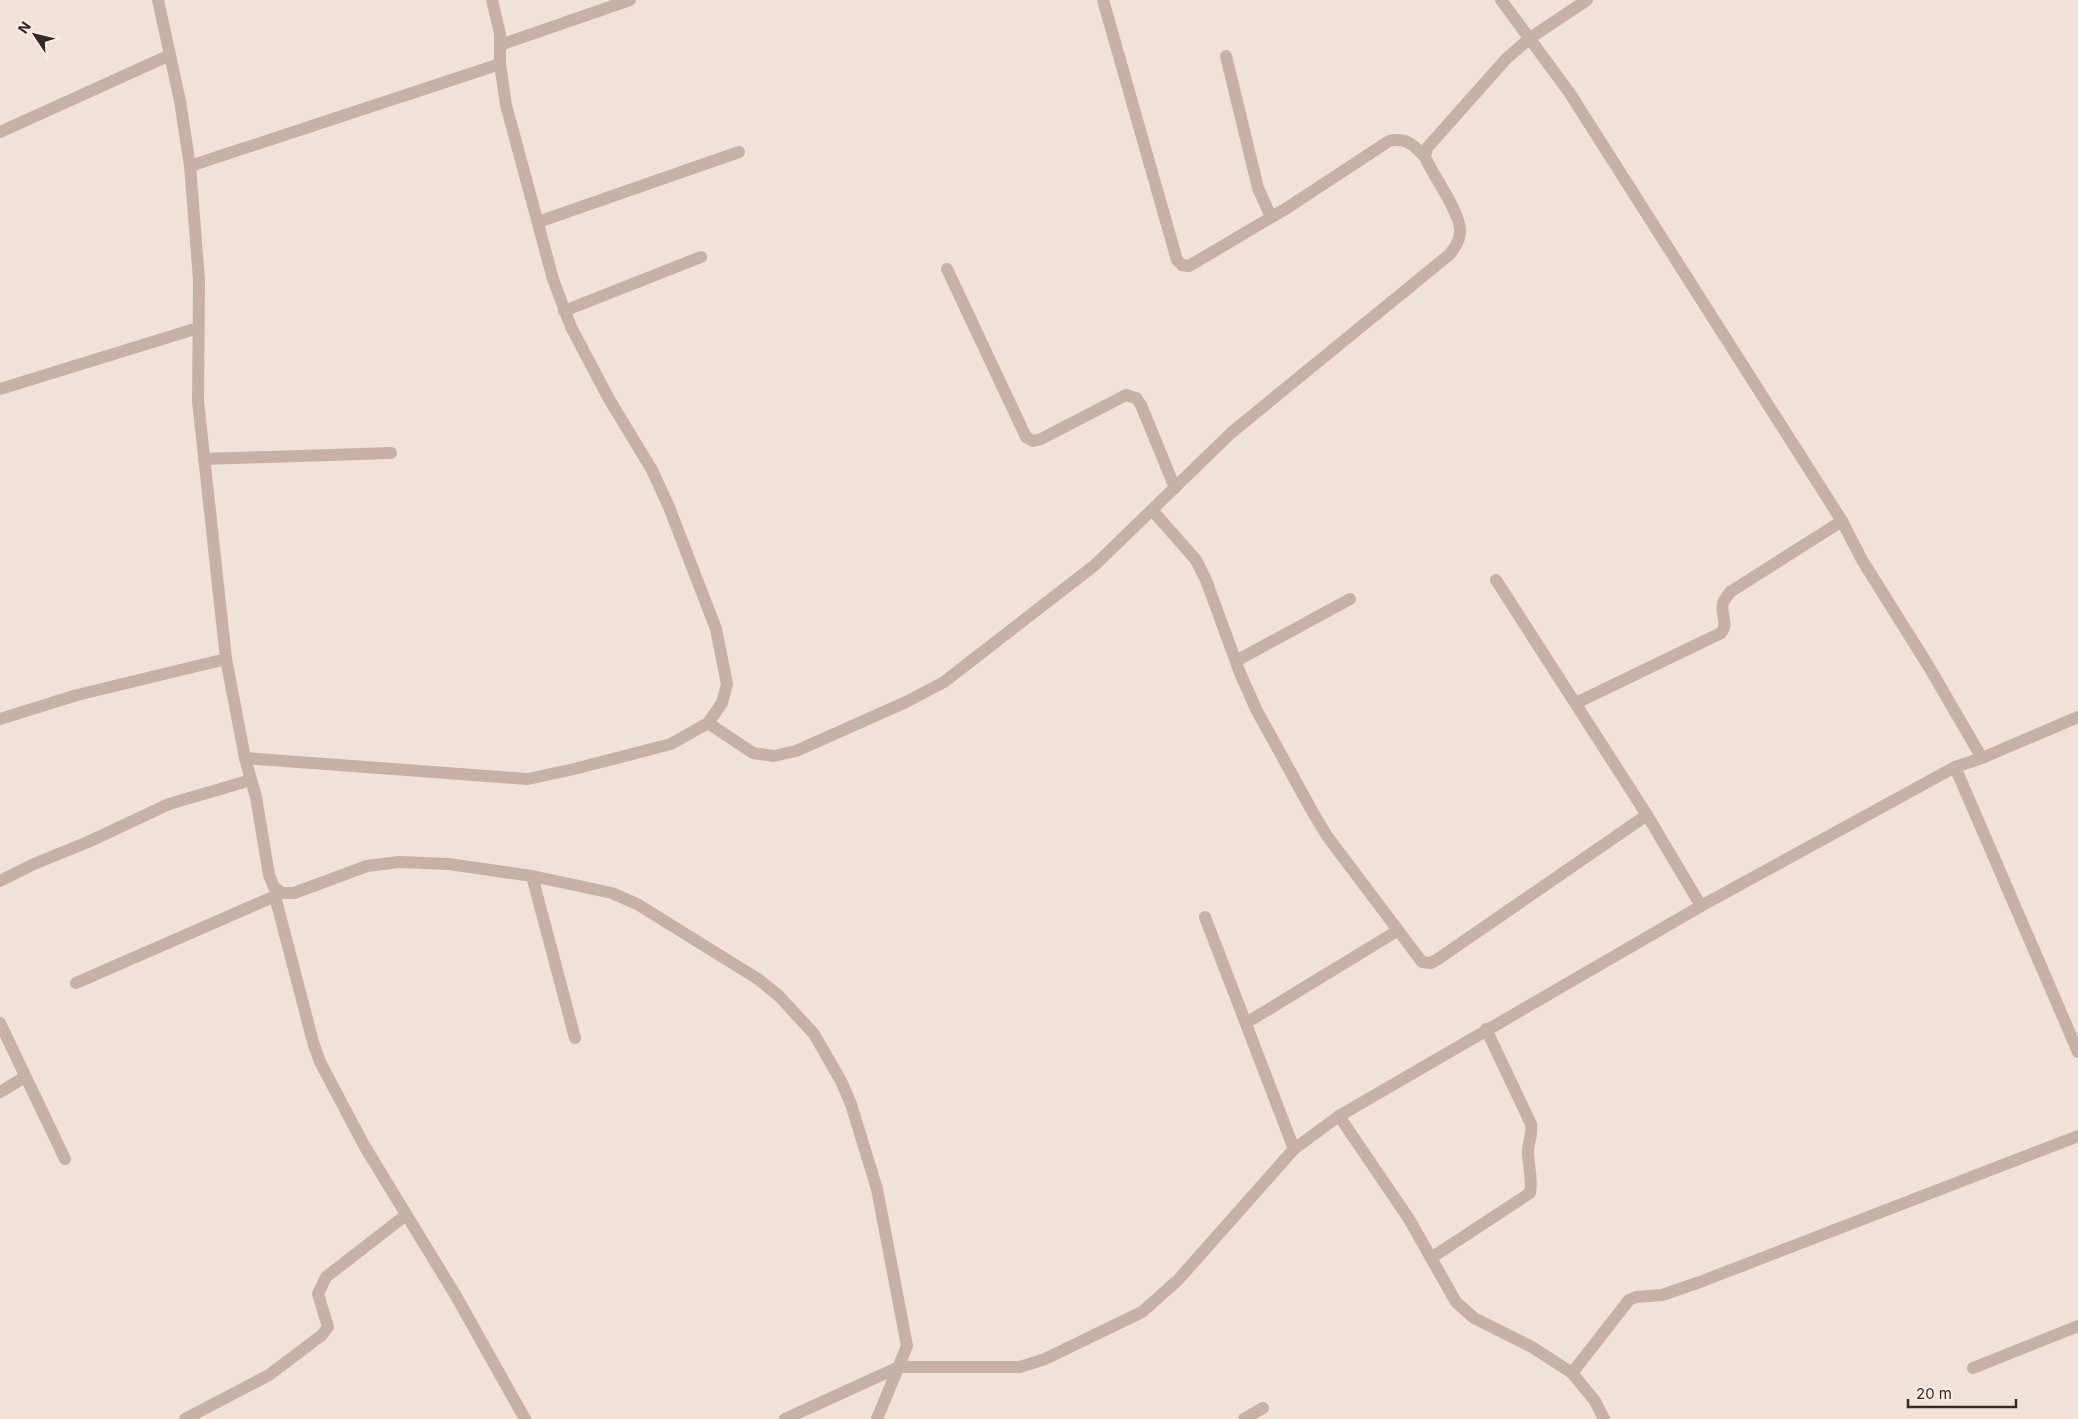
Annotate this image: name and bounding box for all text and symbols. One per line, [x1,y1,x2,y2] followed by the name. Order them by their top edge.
[10,10,60,60] north arrow
[14,18,34,37] text: N
[1908,1376,2016,1408] scale bar
[1916,1384,1952,1403] text: 20 m

